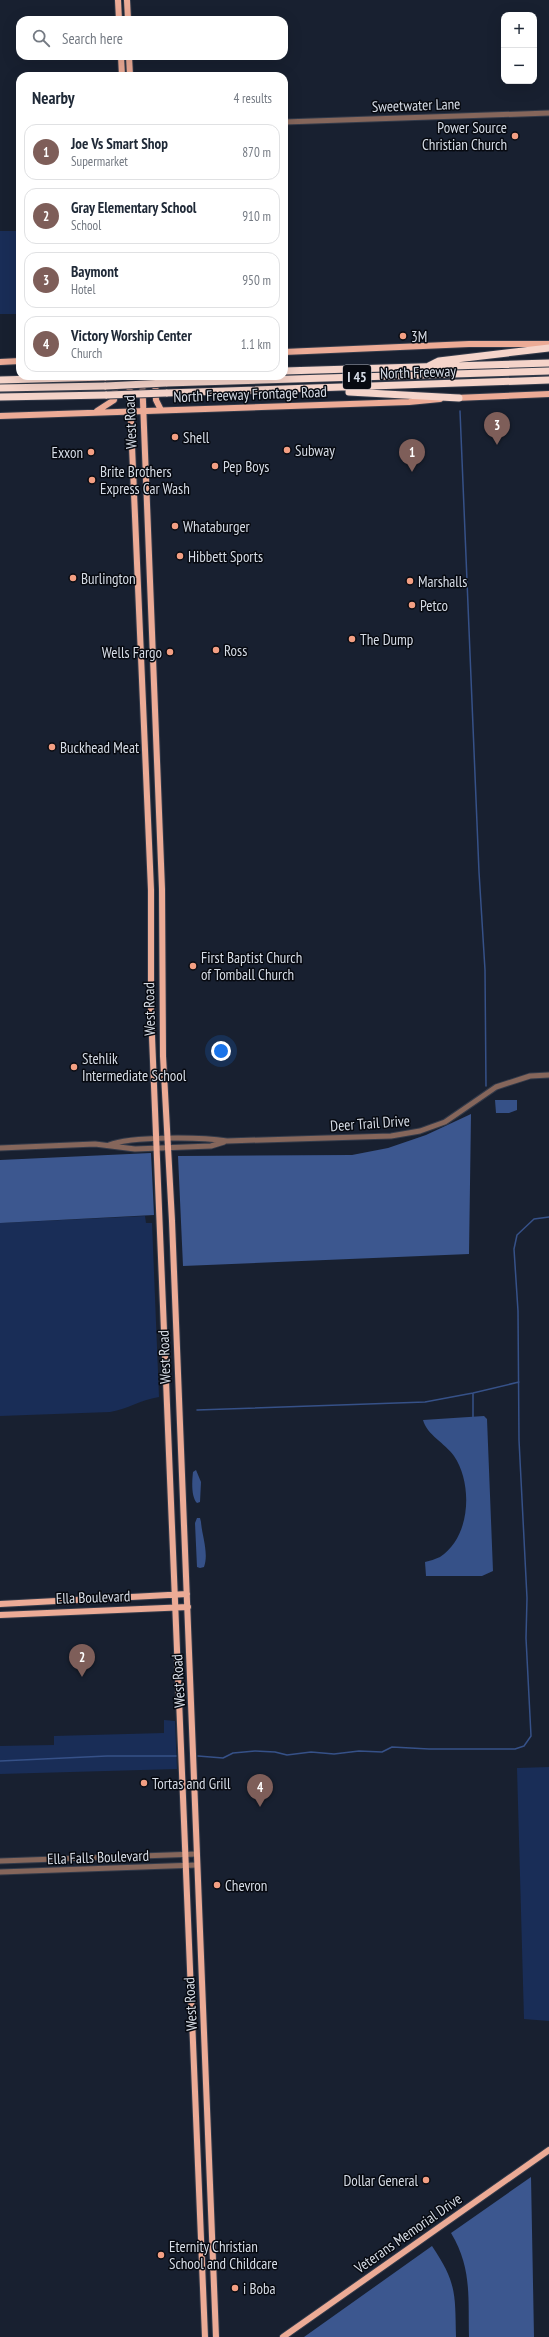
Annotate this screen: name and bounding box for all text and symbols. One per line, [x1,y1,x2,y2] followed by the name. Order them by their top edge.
[501,12,537,84] map controls
[501,12,537,48] button: +
[16,16,288,60] search box
[30,27,52,49] icon: search
[62,29,123,48] text: Search here
[501,48,537,84] button: −
[32,87,75,109] text: Nearby
[233,90,272,107] text: 4 results
[371,94,461,116] street label: Sweetwater Lane
[422,118,507,154] place label: Power Source Christian Church
[510,131,520,141] marker: Power Source Christian Church
[71,134,168,153] text: Joe Vs Smart Shop
[43,144,49,161] text: 1
[242,144,271,161] text: 870 m
[71,153,128,170] text: Supermarket
[71,198,197,217] text: Gray Elementary School
[43,208,49,225] text: 2
[242,208,271,225] text: 910 m
[71,217,101,234] text: School
[71,262,118,281] text: Baymont
[43,272,49,289] text: 3
[242,272,271,289] text: 950 m
[71,281,95,298] text: Hotel
[71,326,192,345] text: Victory Worship Center
[411,327,427,346] place label: 3M
[398,331,408,341] marker: 3M
[43,336,49,353] text: 4
[241,336,271,353] text: 1.1 km
[71,345,102,362] text: Church
[380,361,457,383] street label: North Freeway
[343,365,371,389] road number: I 45
[173,382,327,406] street label: North Freeway Frontage Road
[120,395,140,449] street label: West Road
[484,412,510,445] pin: 3
[183,428,210,447] place label: Shell
[170,432,180,442] marker: Shell
[399,439,425,472] pin: 1
[295,441,335,460] place label: Subway
[52,443,83,462] place label: Exxon
[282,445,292,455] marker: Subway
[86,447,96,457] marker: Exxon
[223,457,269,476] place label: Pep Boys
[210,461,220,471] marker: Pep Boys
[100,462,190,498] place label: Brite Brothers Express Car Wash
[87,475,97,485] marker: Brite Brothers Express Car Wash
[183,517,251,536] place label: Whataburger
[170,521,180,531] marker: Whataburger
[188,547,263,566] place label: Hibbett Sports
[175,551,185,561] marker: Hibbett Sports
[81,569,136,588] place label: Burlington
[418,572,467,591] place label: Marshalls
[68,573,78,583] marker: Burlington
[405,576,415,586] marker: Marshalls
[420,596,448,615] place label: Petco
[407,600,417,610] marker: Petco
[360,630,413,649] place label: The Dump
[347,634,357,644] marker: The Dump
[224,641,247,660] place label: Ross
[102,643,162,662] place label: Wells Fargo
[211,645,221,655] marker: Ross
[165,647,175,657] marker: Wells Fargo
[60,738,139,757] place label: Buckhead Meat
[47,742,57,752] marker: Buckhead Meat
[201,948,302,984] place label: First Baptist Church of Tomball Church
[188,961,198,971] marker: First Baptist Church of Tomball Church
[139,982,159,1036] street label: West Road
[211,1041,231,1061] your location
[82,1049,187,1085] place label: Stehlik Intermediate School
[69,1062,79,1072] marker: Stehlik Intermediate School
[330,1111,410,1135] street label: Deer Trail Drive
[154,1330,174,1384] street label: West Road
[55,1586,131,1608] street label: Ella Boulevard
[69,1644,95,1677] pin: 2
[167,1654,189,1708] street label: West Road
[152,1774,231,1793] place label: Tortas and Grill
[247,1774,273,1807] pin: 4
[139,1778,149,1788] marker: Tortas and Grill
[47,1846,149,1868] street label: Ella Falls Boulevard
[225,1876,267,1895] place label: Chevron
[212,1880,222,1890] marker: Chevron
[179,1977,201,2031] street label: West Road
[343,2171,418,2190] place label: Dollar General
[421,2175,431,2185] marker: Dollar General
[350,2189,465,2278] street label: Veterans Memorial Drive
[169,2237,278,2273] place label: Eternity Christian School and Childcare
[156,2250,166,2260] marker: Eternity Christian School and Childcare
[243,2279,276,2298] place label: i Boba
[230,2283,240,2293] marker: i Boba

